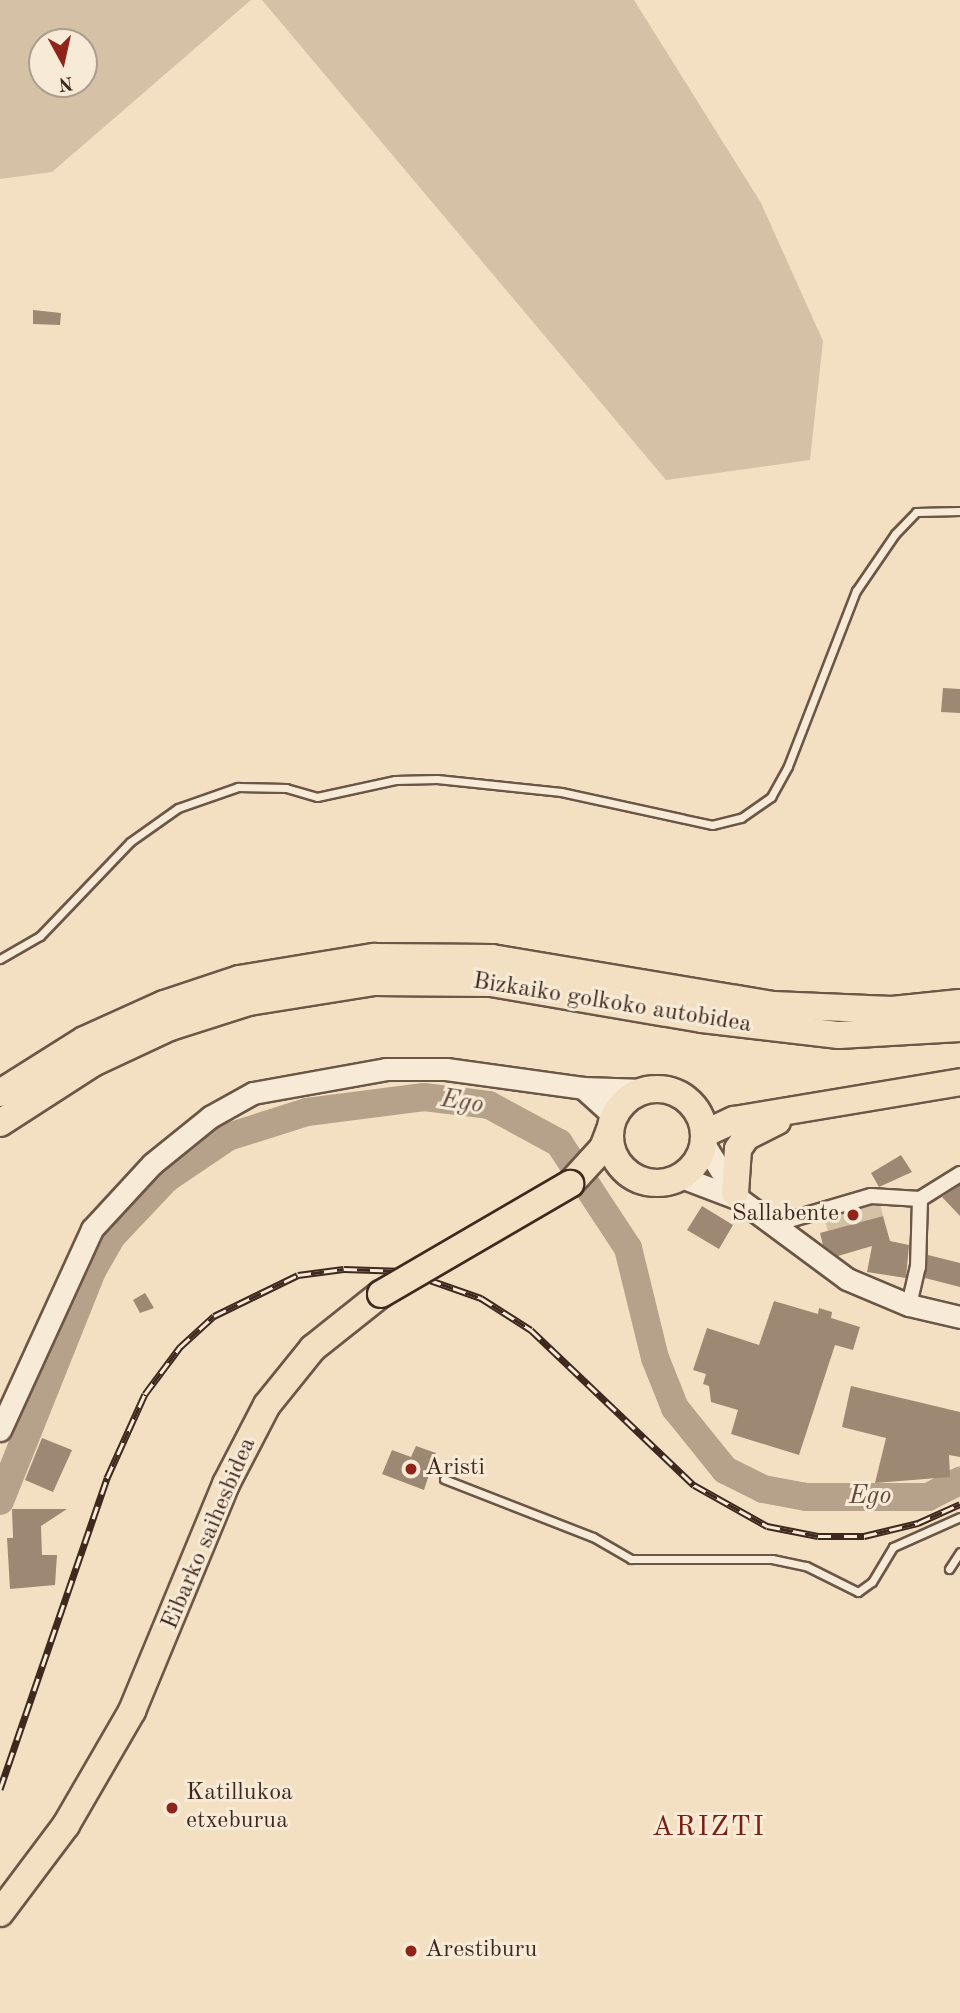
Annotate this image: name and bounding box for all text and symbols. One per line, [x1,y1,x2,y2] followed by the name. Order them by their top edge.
[28,28,98,98] north arrow
[57,72,74,93] text: N
[471,968,753,1040] street label: Bizkaiko golkoko autobidea
[438,1084,486,1122] water label: Ego
[732,1201,839,1229] place label: Sallabente
[845,1207,861,1223] marker: Sallabente
[157,1434,263,1634] street label: Eibarko saihesbidea
[425,1455,485,1483] place label: Aristi
[403,1461,419,1477] marker: Aristi
[849,1481,891,1513] water label: Ego
[186,1780,293,1836] place label: Katillukoa etxeburua
[164,1800,180,1816] marker: Katillukoa etxeburua
[653,1811,765,1845] district label: ARIZTI
[425,1937,537,1965] place label: Arestiburu
[403,1943,419,1959] marker: Arestiburu

